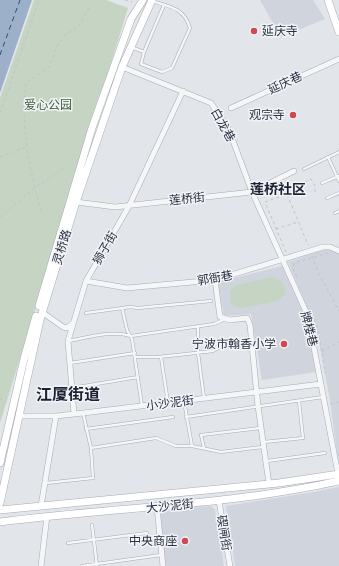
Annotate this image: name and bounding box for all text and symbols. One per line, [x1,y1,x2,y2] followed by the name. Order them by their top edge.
[262,24,298,40] place label: 延庆寺
[249,26,259,36] marker: 延庆寺
[266,69,305,99] street label: 延庆巷
[24,98,72,114] park label: 爱心公园
[206,106,238,145] street label: 白龙巷
[249,108,285,124] place label: 观宗寺
[288,110,298,120] marker: 观宗寺
[250,181,306,199] district label: 莲桥社区
[168,190,206,210] street label: 莲桥街
[50,228,76,267] street label: 灵桥路
[90,229,122,268] street label: 狮子街
[196,268,234,290] street label: 郭衙巷
[296,310,320,349] street label: 牌楼巷
[192,337,276,353] place label: 宁波市翰香小学
[279,339,289,349] marker: 宁波市翰香小学
[36,386,100,406] district label: 江厦街道
[145,393,195,415] street label: 小沙泥街
[145,497,195,517] street label: 大沙泥街
[212,514,234,552] street label: 碶闸街
[129,534,177,550] place label: 中央商座
[180,536,190,546] marker: 中央商座

